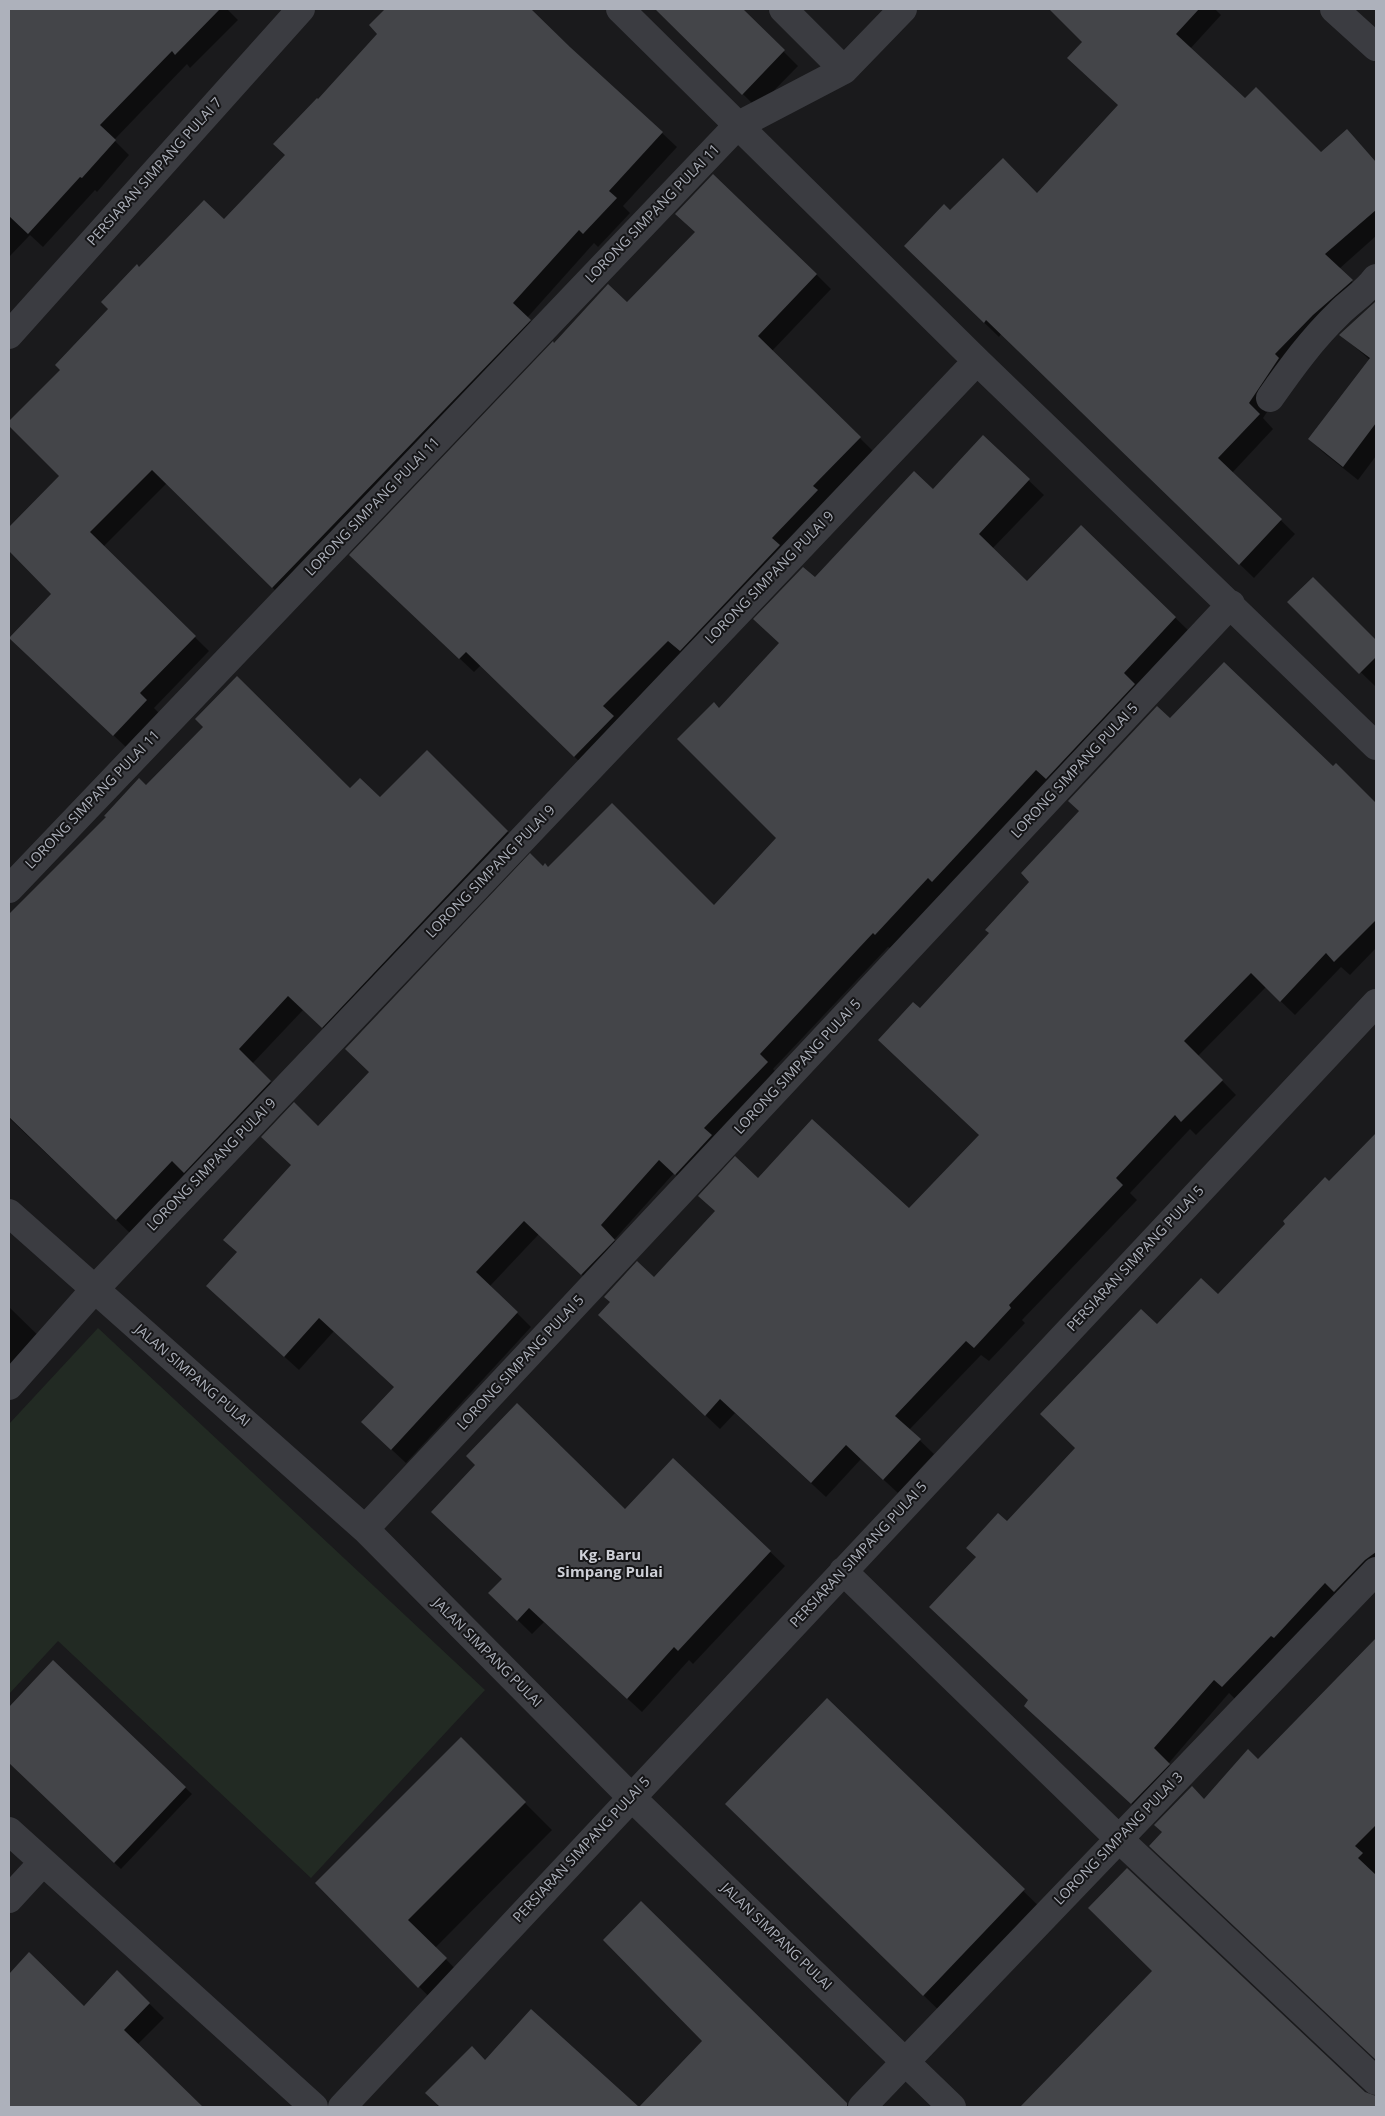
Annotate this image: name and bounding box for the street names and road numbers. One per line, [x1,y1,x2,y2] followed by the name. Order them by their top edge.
[84,95,226,249] street label: PERSIARAN SIMPANG PULAI 7
[582,141,724,287] street label: LORONG SIMPANG PULAI 11
[302,434,444,580] street label: LORONG SIMPANG PULAI 11
[702,508,838,648] street label: LORONG SIMPANG PULAI 9
[1008,700,1142,842] street label: LORONG SIMPANG PULAI 5
[22,727,164,873] street label: LORONG SIMPANG PULAI 11
[423,802,559,942] street label: LORONG SIMPANG PULAI 9
[731,996,865,1138] street label: LORONG SIMPANG PULAI 5
[144,1095,280,1235] street label: LORONG SIMPANG PULAI 9
[1064,1183,1208,1335] street label: PERSIARAN SIMPANG PULAI 5
[454,1292,588,1434] street label: LORONG SIMPANG PULAI 5
[131,1321,253,1431] street label: JALAN SIMPANG PULAI
[787,1479,931,1631] street label: PERSIARAN SIMPANG PULAI 5
[429,1595,545,1711] street label: JALAN SIMPANG PULAI
[1051,1769,1187,1909] street label: LORONG SIMPANG PULAI 3
[510,1774,654,1926] street label: PERSIARAN SIMPANG PULAI 5
[717,1880,835,1994] street label: JALAN SIMPANG PULAI

